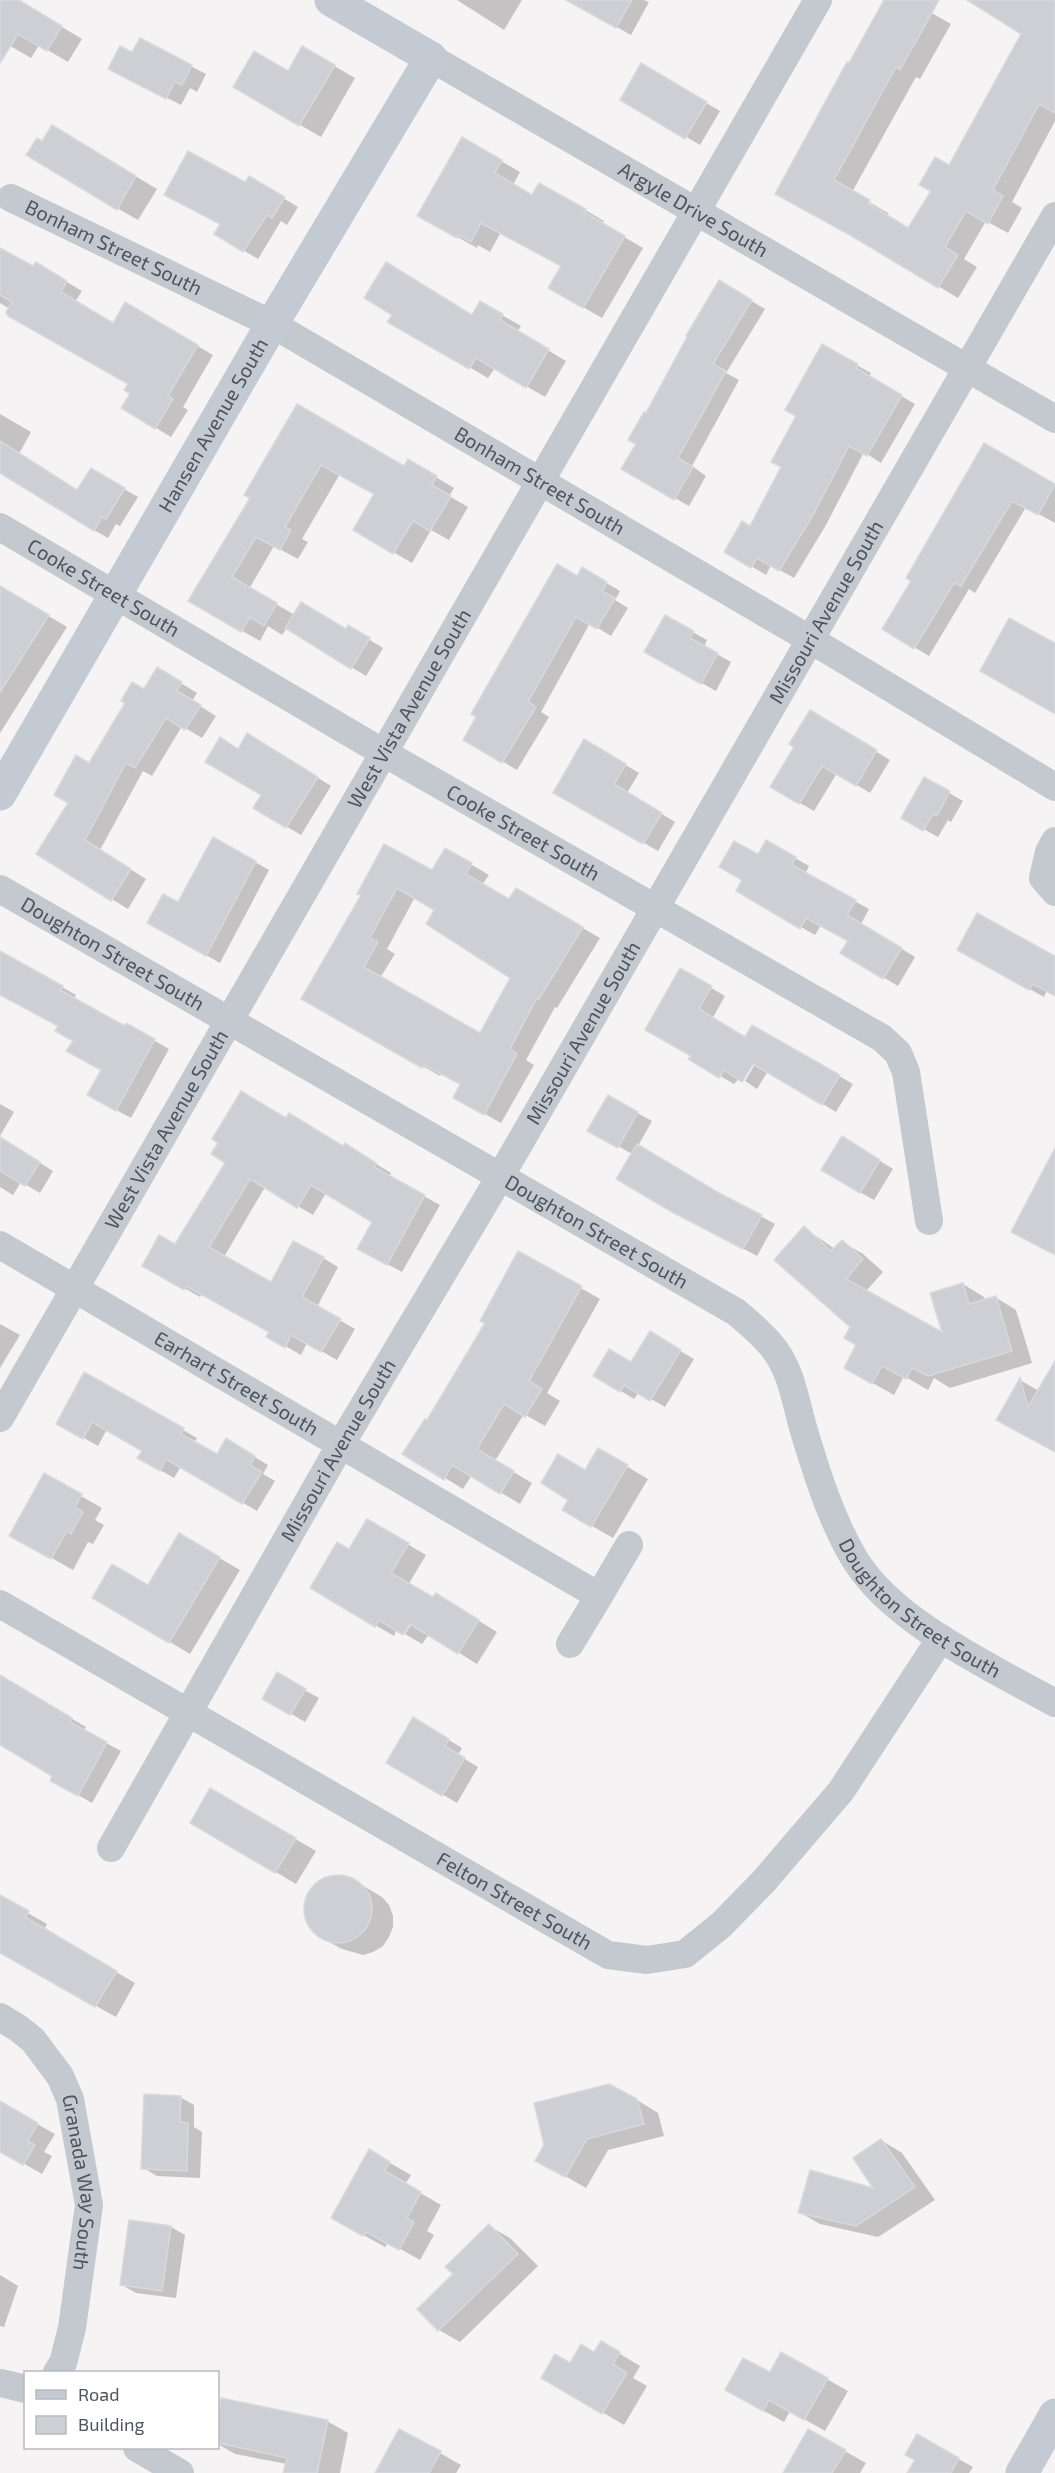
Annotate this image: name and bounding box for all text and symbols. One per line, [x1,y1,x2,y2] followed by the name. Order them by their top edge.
[615,156,773,261] street label: Argyle Drive South
[22,194,206,300] street label: Bonham Street South
[153,333,272,516] street label: Hansen Avenue South
[451,421,630,539] street label: Bonham Street South
[763,516,888,707] street label: Missouri Avenue South
[23,533,184,641] street label: Cooke Street South
[342,604,475,812] street label: West Vista Avenue South
[443,779,605,885] street label: Cooke Street South
[17,891,209,1015] street label: Doughton Street South
[520,937,645,1128] street label: Missouri Avenue South
[99,1025,232,1233] street label: West Vista Avenue South
[501,1169,693,1293] street label: Doughton Street South
[150,1325,323,1440] street label: Earhart Street South
[275,1354,400,1546] street label: Missouri Avenue South
[834,1534,1005,1682] street label: Doughton Street South
[433,1846,597,1954] street label: Felton Street South
[58,2092,102,2272] street label: Granada Way South
[24,2371,219,2449] legend
[78,2383,119,2405] text: Road
[78,2413,145,2435] text: Building

